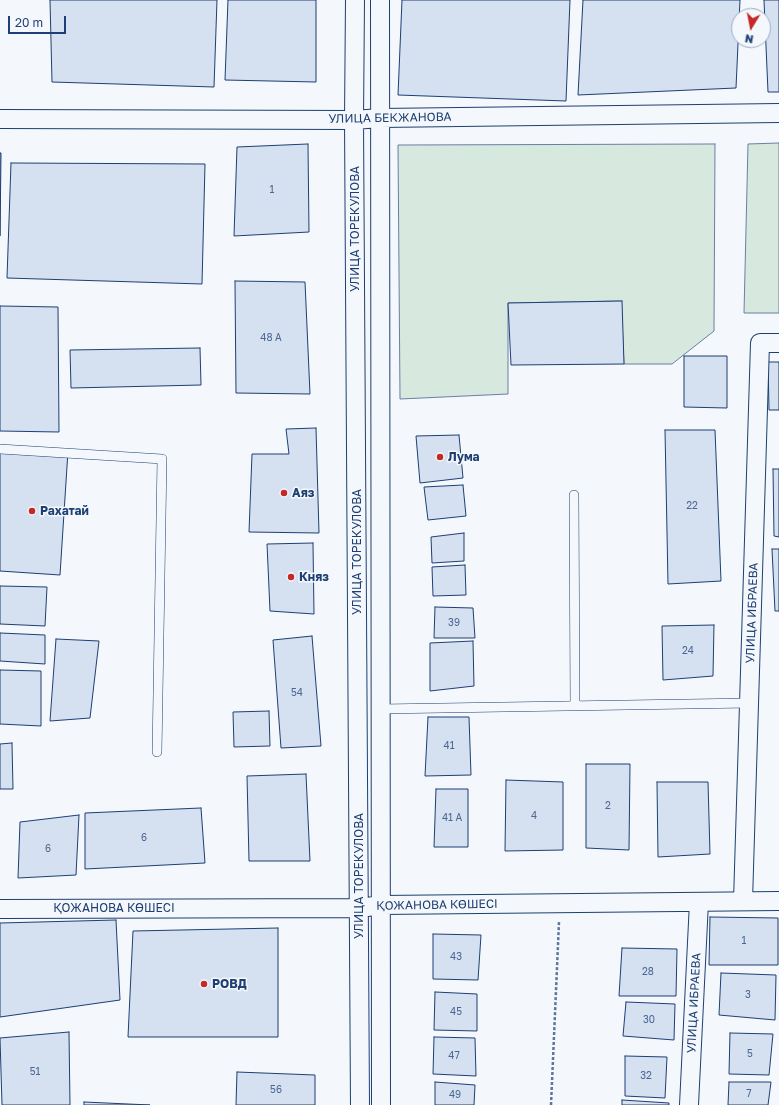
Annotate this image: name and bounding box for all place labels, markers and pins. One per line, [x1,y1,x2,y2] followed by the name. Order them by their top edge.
[448,450,480,464] place label: Лума
[435,452,445,462] marker: Лума
[292,486,314,500] place label: Аяз
[279,488,289,498] marker: Аяз
[40,504,89,518] place label: Рахатай
[27,506,37,516] marker: Рахатай
[299,570,329,584] place label: Княз
[286,572,296,582] marker: Княз
[212,977,247,991] place label: РОВД
[199,979,209,989] marker: РОВД

